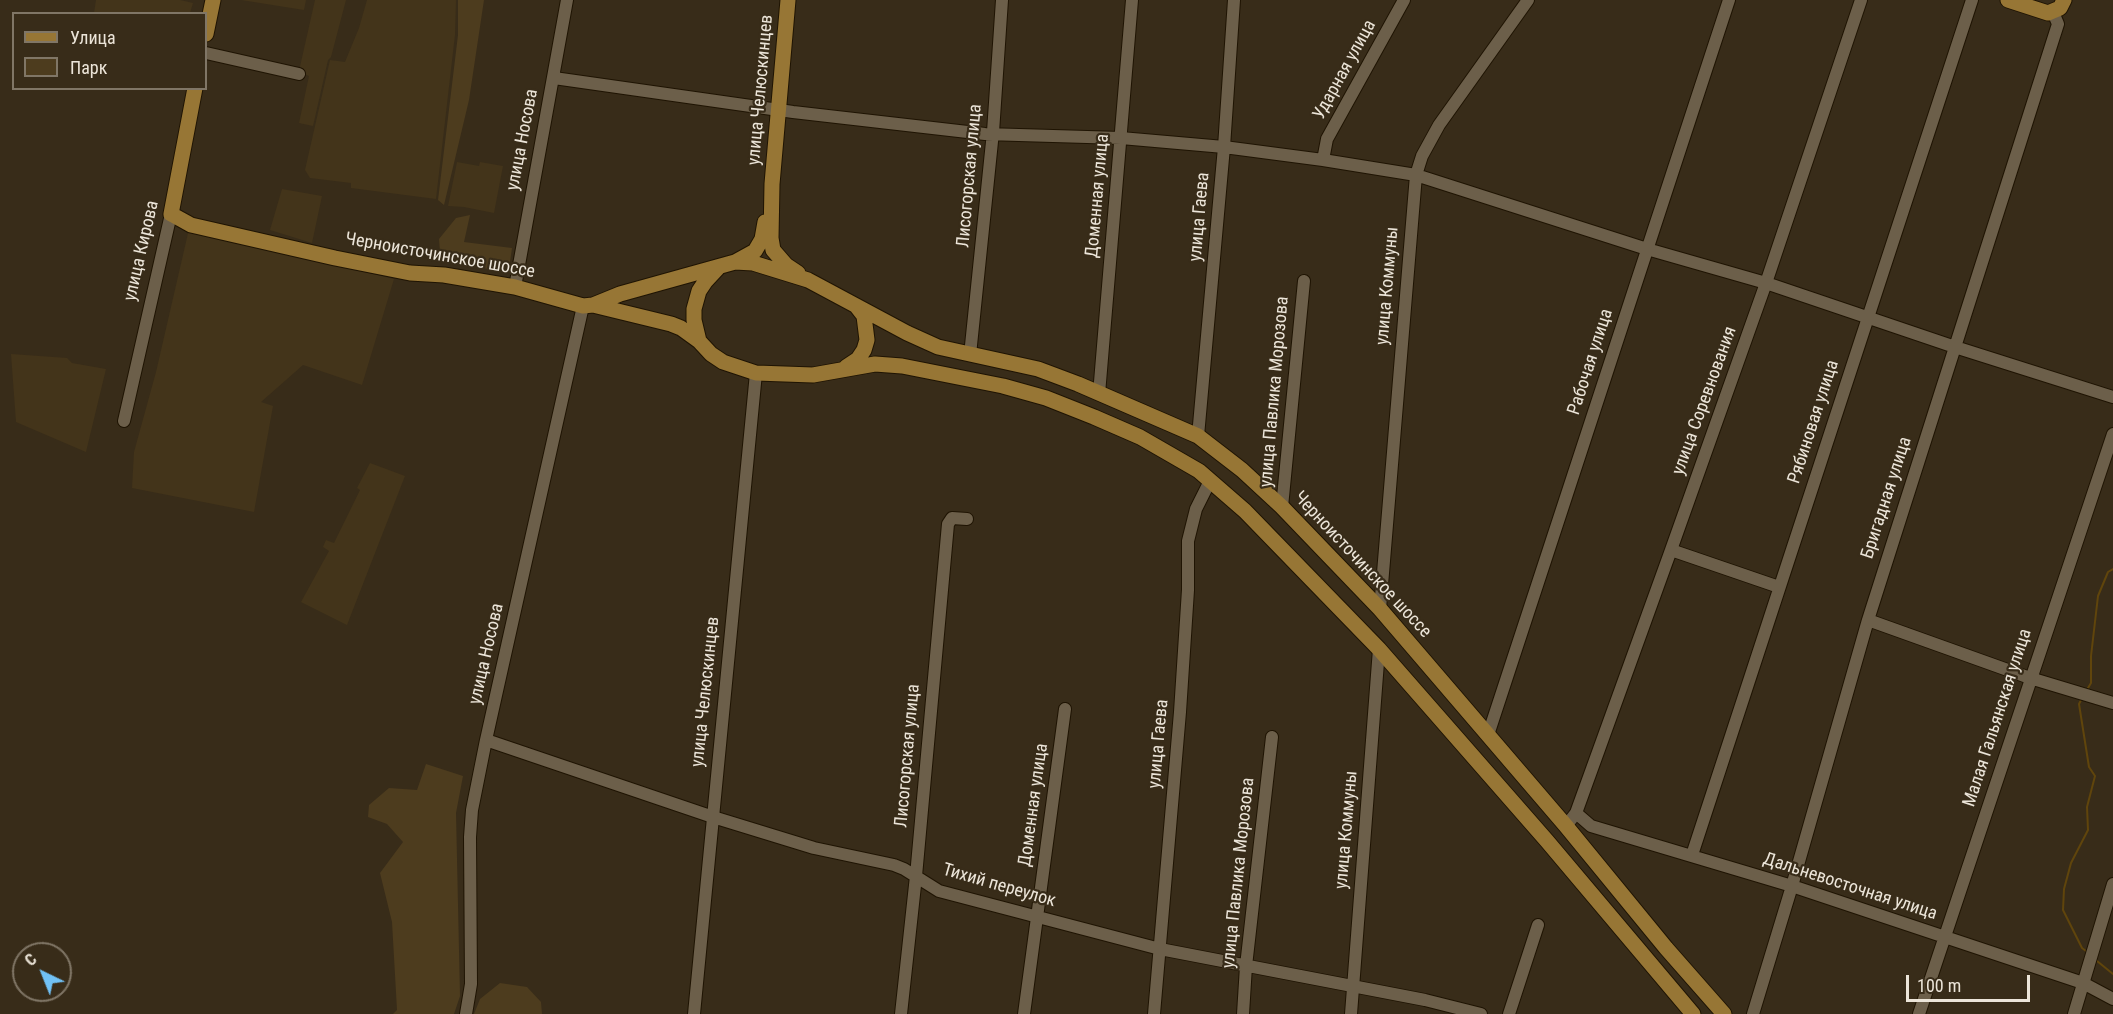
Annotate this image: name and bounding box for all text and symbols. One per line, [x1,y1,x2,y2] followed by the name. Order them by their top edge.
[12,12,207,90] legend
[744,14,778,166] street label: улица Челюскинцев
[1309,16,1381,124] street label: Ударная улица
[70,27,116,48] text: Улица
[70,57,107,78] text: Парк
[503,87,543,193] street label: улица Носова
[953,103,987,249] street label: Лисогорская улица
[1082,133,1114,259] street label: Доменная улица
[1185,172,1215,262] street label: улица Гаева
[120,199,164,303] street label: улица Кирова
[1372,226,1404,346] street label: улица Коммуны
[343,229,537,283] street label: Черноисточинское шоссе
[1256,296,1294,488] street label: улица Павлика Морозова
[1564,306,1618,418] street label: Рабочая улица
[1668,324,1742,478] street label: улица Соревнования
[1784,357,1844,487] street label: Рябиновая улица
[1857,434,1917,562] street label: Бригадная улица
[1289,487,1435,643] street label: Черноисточинское шоссе
[465,601,509,707] street label: улица Носова
[687,616,725,768] street label: улица Челюскинцев
[1959,626,2037,810] street label: Малая Гальянская улица
[891,683,925,829] street label: Лисогорская улица
[1144,699,1174,789] street label: улица Гаева
[1015,742,1053,868] street label: Доменная улица
[1331,770,1363,890] street label: улица Коммуны
[1218,777,1260,969] street label: улица Павлика Морозова
[1760,849,1940,925] street label: Дальневосточная улица
[940,860,1058,912] street label: Тихий переулок
[12,942,72,1002] north arrow
[21,950,41,970] text: С
[1909,963,2034,1001] scale bar
[1917,975,1961,996] text: 100 m

